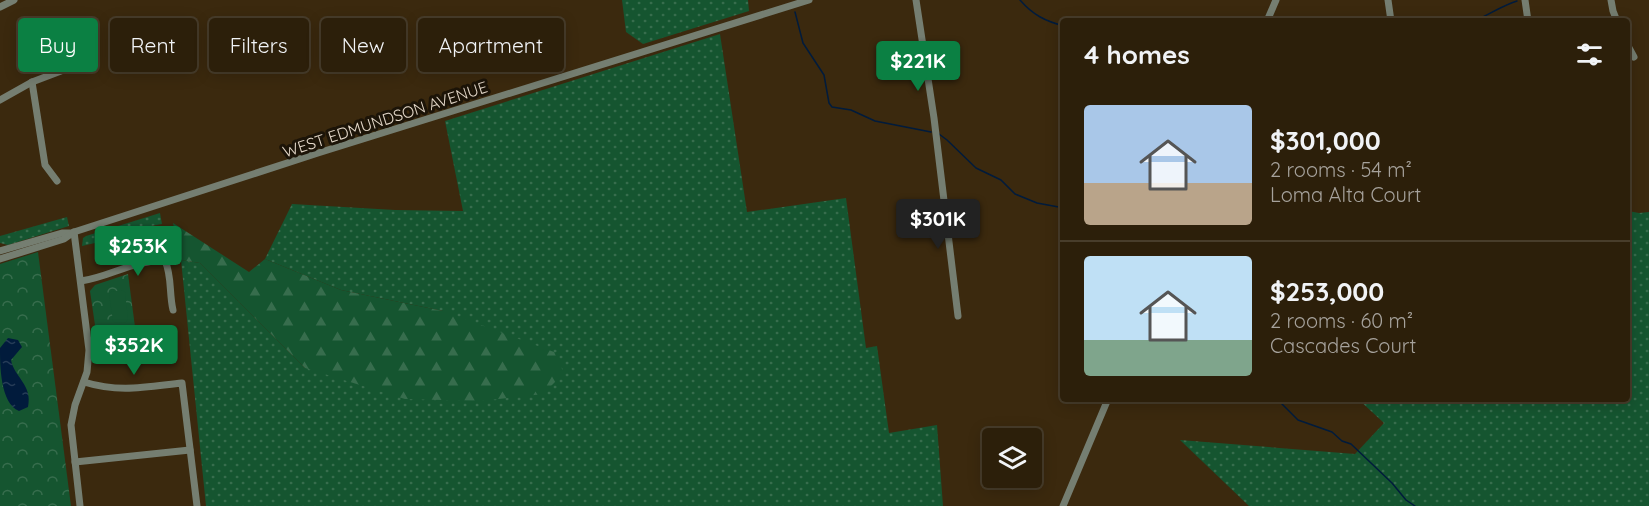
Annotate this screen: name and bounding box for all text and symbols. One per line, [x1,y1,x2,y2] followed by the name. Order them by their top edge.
[18,18,98,72] chip: Buy
[110,18,197,72] chip: Rent
[209,18,309,72] chip: Filters
[321,18,406,72] chip: New
[418,18,564,72] chip: Apartment
[1084,38,1190,71] text: 4 homes
[1573,38,1606,71] icon: filters
[876,41,960,92] pin: $221K
[890,48,946,73] text: $221K
[280,76,490,162] street label: WEST EDMUNDSON AVENUE
[1270,124,1381,157] text: $301,000
[1132,129,1204,201] icon: home
[1270,157,1412,182] text: 2 rooms · 54 m²
[1270,182,1421,207] text: Loma Alta Court
[896,199,980,250] pin: $301K
[910,206,966,231] text: $301K
[96,226,180,277] pin: $253K
[109,233,167,258] text: $253K
[1270,275,1384,308] text: $253,000
[1132,280,1204,352] icon: home
[1270,308,1413,333] text: 2 rooms · 60 m²
[92,325,176,376] pin: $352K
[105,332,163,357] text: $352K
[1270,333,1416,358] text: Cascades Court
[982,428,1042,488] map controls
[982,428,1042,488] button: layers

